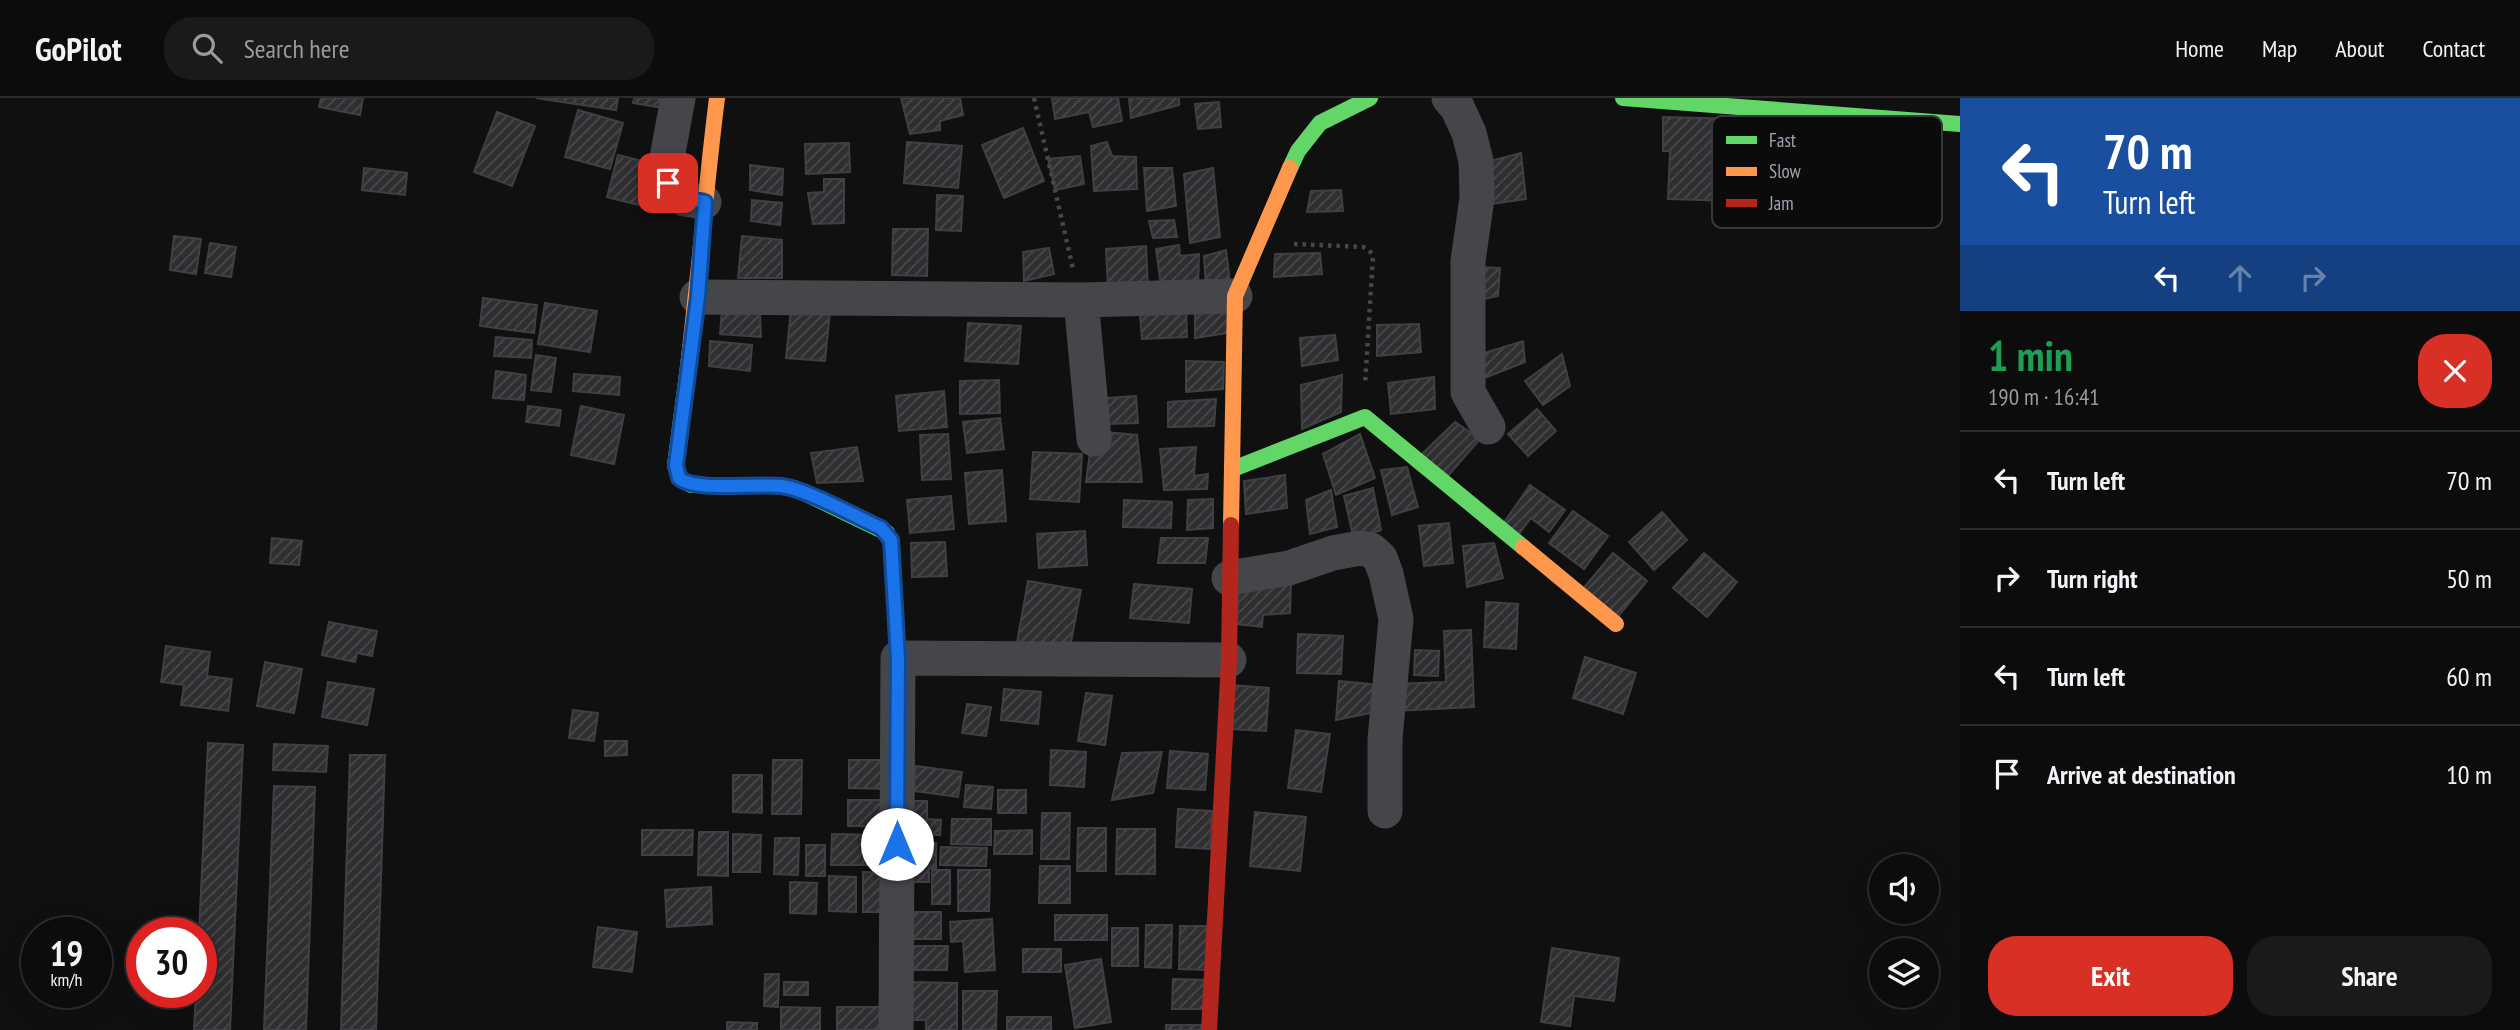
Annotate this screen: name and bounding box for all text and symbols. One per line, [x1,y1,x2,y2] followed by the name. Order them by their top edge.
[164,17,654,80] search box
[35,27,122,70] text: GoPilot
[188,29,226,67] icon: search
[244,32,349,65] text: Search here
[2175,33,2224,64] text: Home
[2262,33,2297,64] text: Map
[2335,33,2384,64] text: About
[2422,33,2485,64] text: Contact
[1712,116,1942,228] legend
[2103,119,2192,183] text: 70 m
[1988,126,2079,217] icon: left
[1769,128,1797,152] text: Fast
[638,153,698,213] pin
[1769,159,1802,183] text: Slow
[649,164,687,202] icon: arrive
[2103,181,2195,223] text: Turn left
[1768,191,1794,215] text: Jam
[2148,259,2186,297] icon: left
[2221,259,2259,297] icon: ahead
[2294,259,2332,297] icon: right
[1988,328,2073,383] text: 1 min
[2418,334,2492,408] button: close
[1988,382,2100,411] text: 190 m · 16:41
[1988,461,2026,499] icon: left
[2047,464,2125,497] text: Turn left
[2446,464,2492,497] text: 70 m
[1988,559,2026,597] icon: right
[2047,562,2138,595] text: Turn right
[2446,562,2492,595] text: 50 m
[1988,657,2026,695] icon: left
[2047,660,2125,693] text: Turn left
[2446,660,2492,693] text: 60 m
[1988,755,2026,793] icon: arrive
[2047,758,2236,791] text: Arrive at destination
[2446,758,2492,791] text: 10 m
[860,807,934,881] position arrow
[1869,854,1939,1008] map controls
[1869,854,1939,924] button: sound
[126,917,217,1008] speed limit sign: 30
[50,930,83,976] text: 19
[1988,936,2233,1016] button: Exit
[2247,936,2492,1016] button: Share
[1869,938,1939,1008] button: layers
[51,968,82,991] text: km/h

